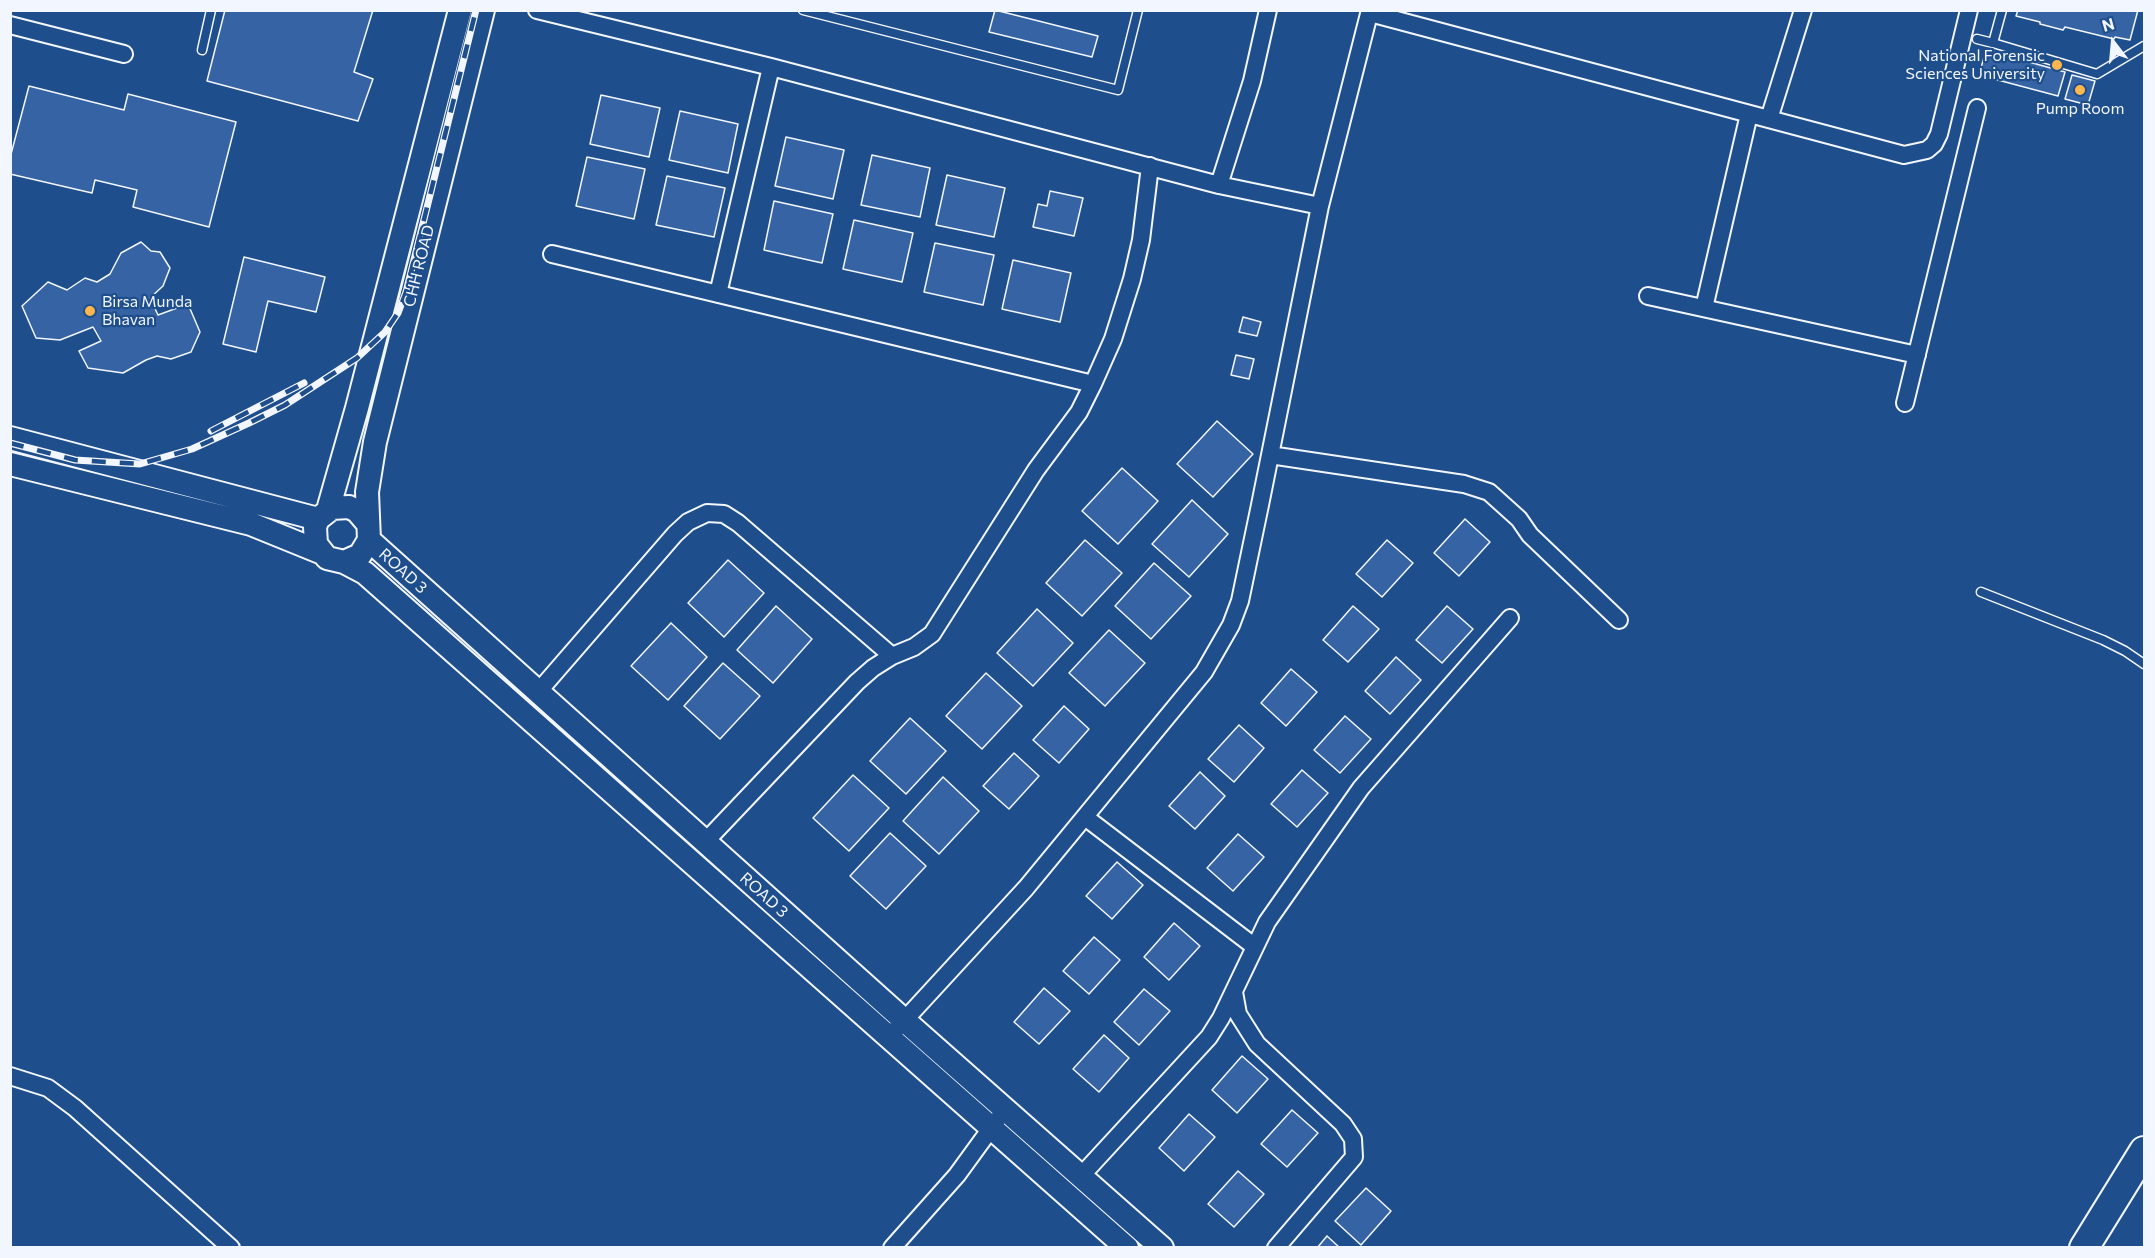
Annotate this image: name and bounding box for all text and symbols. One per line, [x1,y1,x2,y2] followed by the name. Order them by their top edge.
[2083,12,2143,72] north arrow
[2100,13,2116,35] text: N
[1906,46,2045,84] place label: National Forensic Sciences University
[2050,58,2064,72] marker: National Forensic Sciences University
[2073,83,2087,97] marker: Pump Room
[2036,99,2124,119] place label: Pump Room
[400,223,438,309] street label: CHH ROAD
[102,292,192,330] place label: Birsa Munda Bhavan
[83,304,97,318] marker: Birsa Munda Bhavan
[375,544,431,598] street label: ROAD 3
[736,868,792,922] street label: ROAD 3

